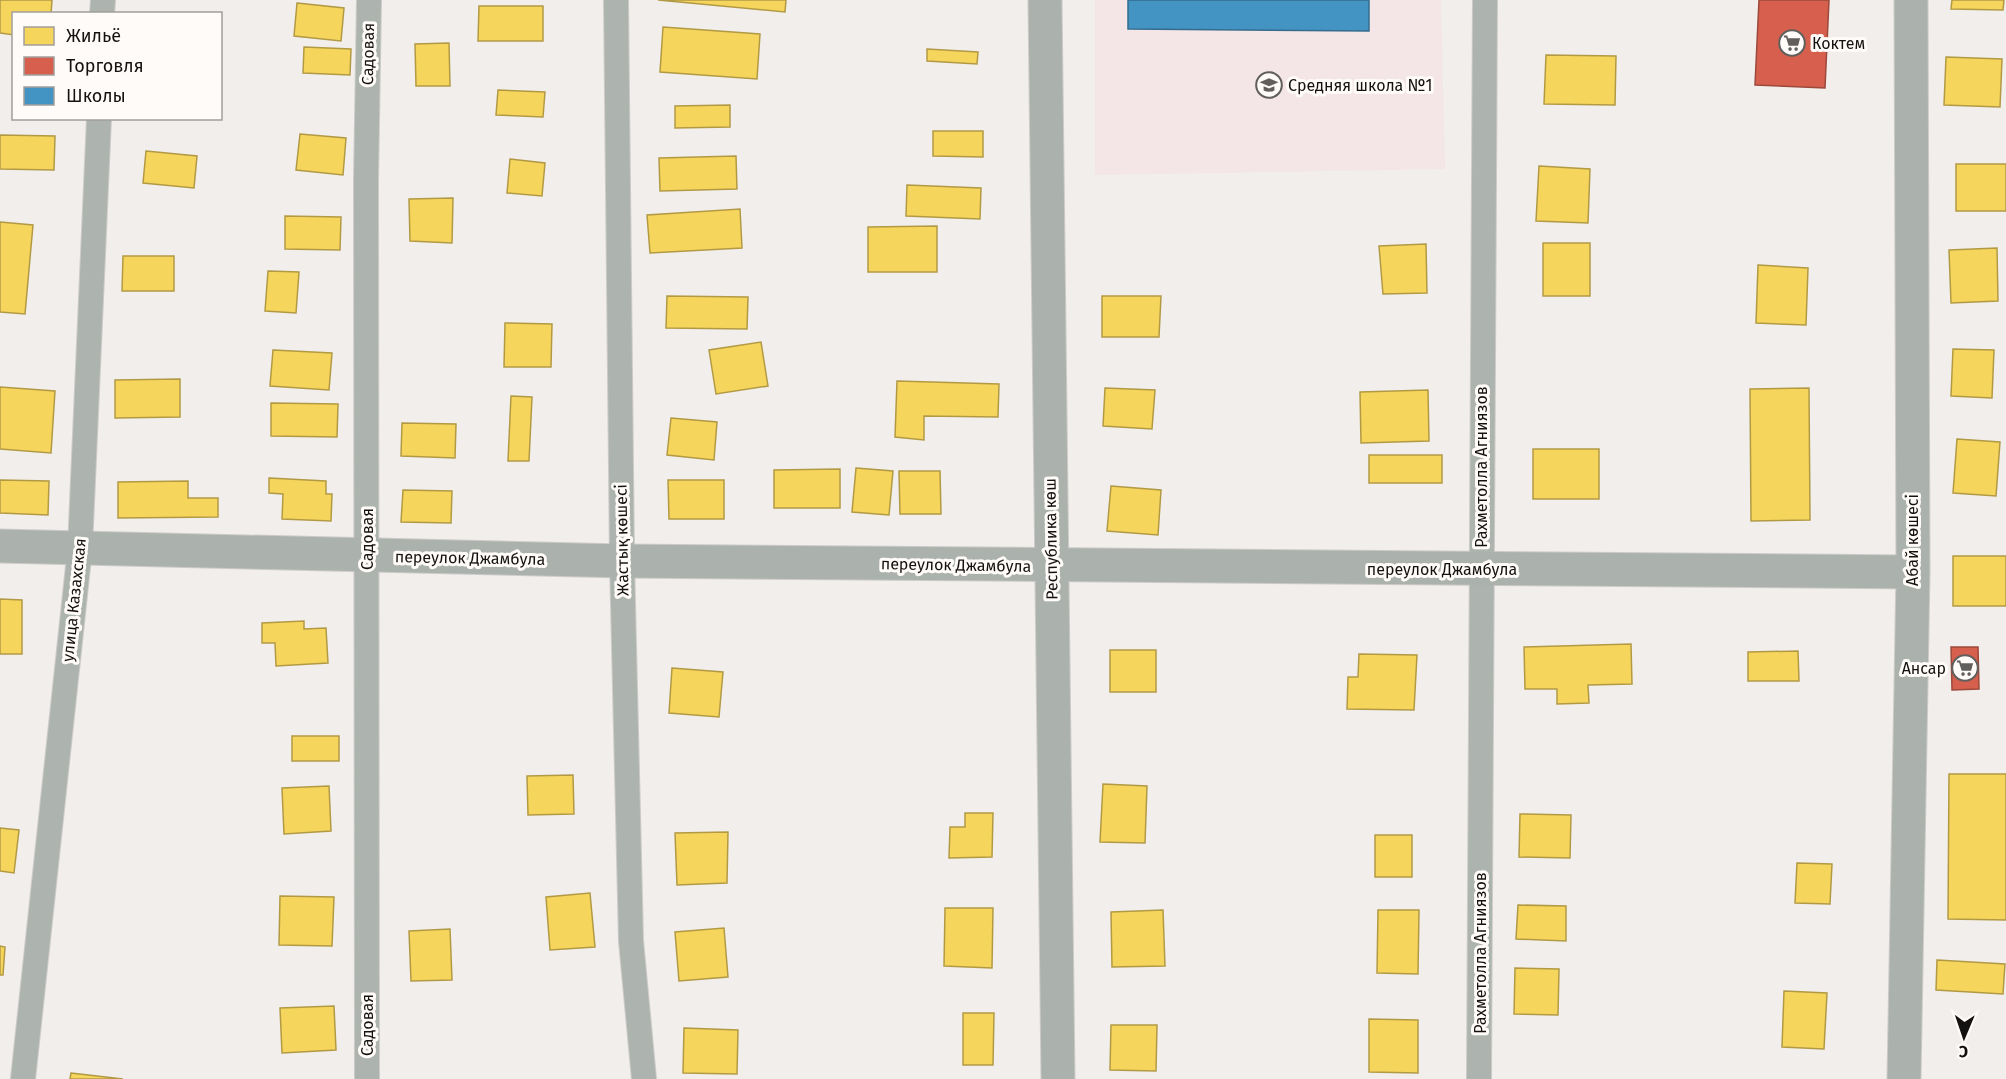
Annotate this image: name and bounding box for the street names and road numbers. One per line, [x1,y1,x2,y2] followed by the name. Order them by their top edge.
[358,23,378,85] street label: Садовая
[1472,386,1491,548] street label: Рахметолла Агниязов
[1040,478,1062,600] street label: Республика көш
[612,484,632,596] street label: Жастық көшесі
[1903,494,1922,586] street label: Абай көшесі
[358,508,377,570] street label: Садовая
[58,537,90,663] street label: улица Казахская
[395,547,545,569] street label: переулок Джамбула
[881,554,1031,576] street label: переулок Джамбула
[1367,560,1517,579] street label: переулок Джамбула
[1471,872,1490,1034] street label: Рахметолла Агниязов
[358,994,377,1056] street label: Садовая

